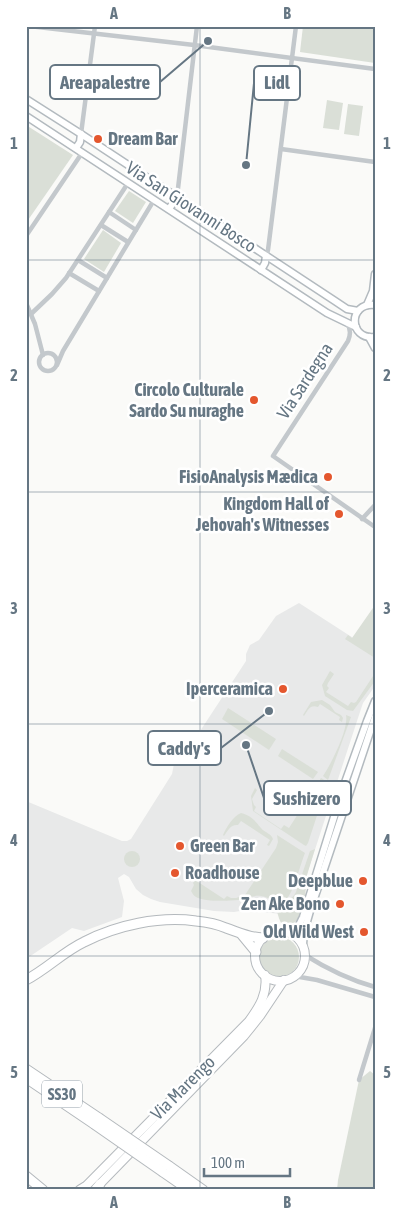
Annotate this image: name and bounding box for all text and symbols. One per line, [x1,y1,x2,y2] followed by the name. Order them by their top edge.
[109,4,118,22] text: A
[283,4,291,22] text: B
[50,65,160,99] callout: Areapalestre
[254,66,300,100] callout: Lidl
[59,71,150,93] text: Areapalestre
[264,71,291,93] text: Lidl
[108,128,178,149] place label: Dream Bar
[92,133,104,145] marker: Dream Bar
[10,134,18,152] text: 1
[383,134,391,152] text: 1
[122,157,260,257] street label: Via San Giovanni Bosco
[272,339,337,423] street label: Via Sardegna
[10,366,18,384] text: 2
[383,366,391,384] text: 2
[129,379,244,421] place label: Circolo Culturale Sardo Su nuraghe
[248,394,260,406] marker: Circolo Culturale Sardo Su nuraghe
[179,466,318,487] place label: FisioAnalysis Mædica
[322,471,334,483] marker: FisioAnalysis Mædica
[195,493,330,535] place label: Kingdom Hall of Jehovah's Witnesses
[333,508,345,520] marker: Kingdom Hall of Jehovah's Witnesses
[10,599,18,617] text: 3
[383,599,391,617] text: 3
[186,678,273,699] place label: Iperceramica
[277,683,289,695] marker: Iperceramica
[148,731,221,765] callout: Caddy's
[157,737,211,759] text: Caddy's
[264,781,351,815] callout: Sushizero
[273,787,341,809] text: Sushizero
[9,831,18,849] text: 4
[382,831,391,849] text: 4
[190,835,255,856] place label: Green Bar
[174,840,186,852] marker: Green Bar
[185,862,260,883] place label: Roadhouse
[169,867,181,879] marker: Roadhouse
[288,870,353,891] place label: Deepblue
[357,875,369,887] marker: Deepblue
[241,893,330,914] place label: Zen Ake Bono
[334,898,346,910] marker: Zen Ake Bono
[263,921,355,942] place label: Old Wild West
[358,926,370,938] marker: Old Wild West
[146,1051,219,1124] street label: Via Marengo
[10,1063,18,1081] text: 5
[383,1063,391,1081] text: 5
[42,1080,82,1108] road number: SS30
[204,1146,290,1178] scale bar
[211,1154,245,1171] text: 100 m
[109,1193,118,1211] text: A
[283,1193,291,1211] text: B

